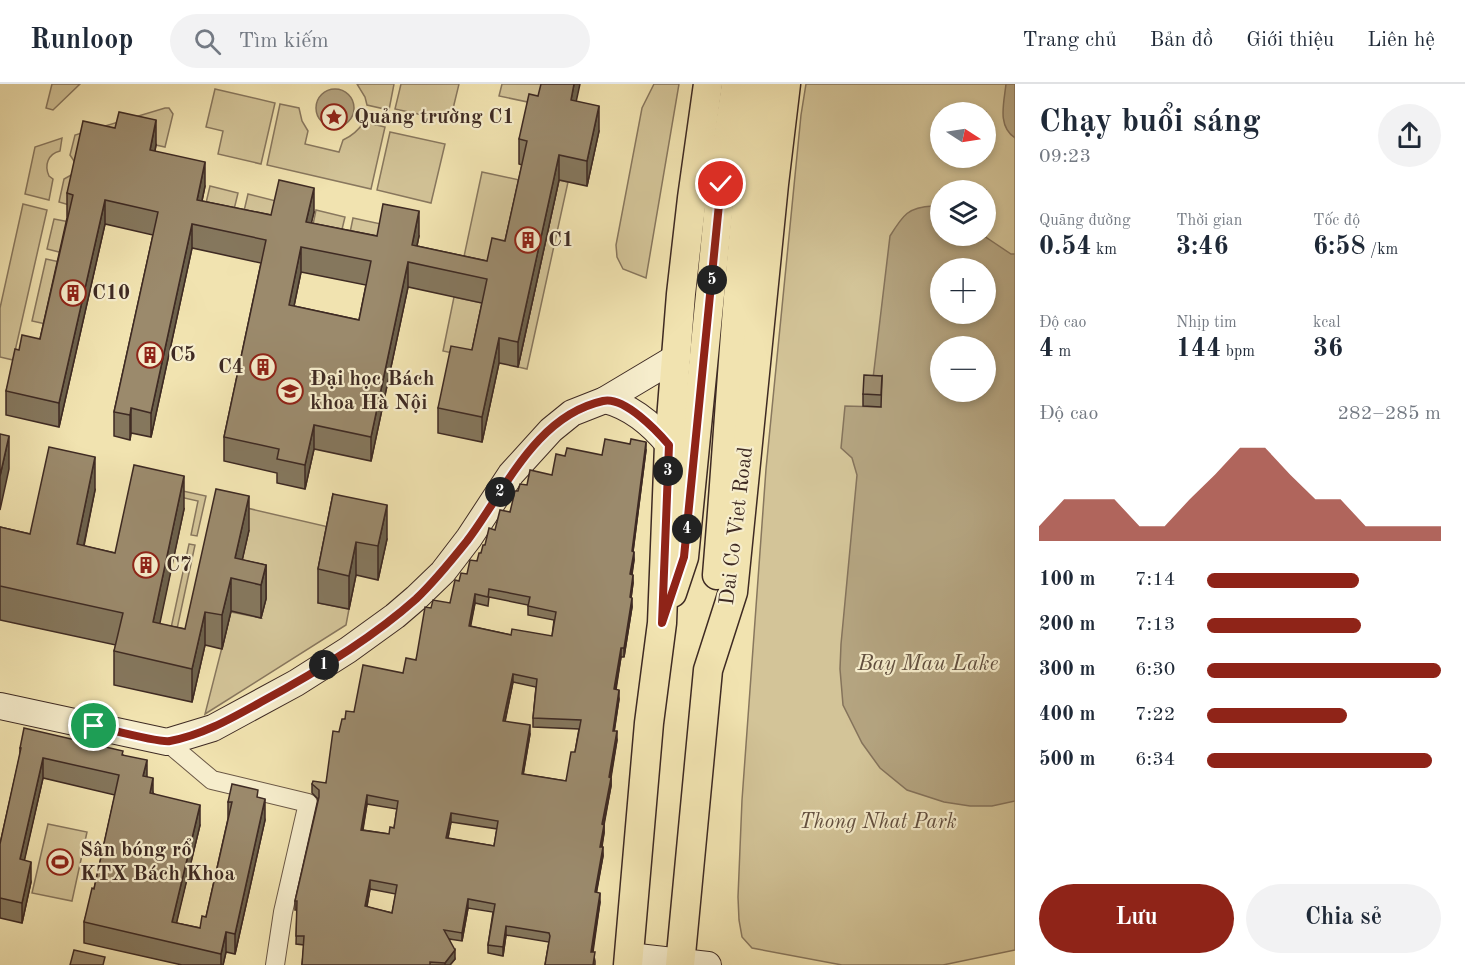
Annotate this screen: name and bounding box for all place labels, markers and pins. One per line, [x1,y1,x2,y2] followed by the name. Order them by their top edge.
[319,102,349,132] place icon: Quảng trường C1
[354,107,514,128] place label: Quảng trường C1
[695,158,746,209] pin
[513,225,543,255] building icon: C1
[548,230,574,251] place label: C1
[697,265,727,295] pin: 5
[58,278,88,308] building icon: C10
[92,283,130,304] place label: C10
[135,340,165,370] building icon: C5
[170,345,196,366] place label: C5
[248,352,278,382] building icon: C4
[218,357,244,378] place label: C4
[310,369,435,414] place label: Đại học Bách khoa Hà Nội
[275,376,305,406] school or university icon: Đại học Bách khoa Hà Nội
[653,456,683,486] pin: 3
[485,477,515,507] pin: 2
[672,514,702,544] pin: 4
[131,550,161,580] building icon: C7
[166,555,192,576] place label: C7
[309,650,339,680] pin: 1
[68,700,119,751] pin
[80,838,235,885] place label: Sân bóng rổ KTX Bách Khoa
[45,847,75,877] sports icon: Sân bóng rổ KTX Bách Khoa

